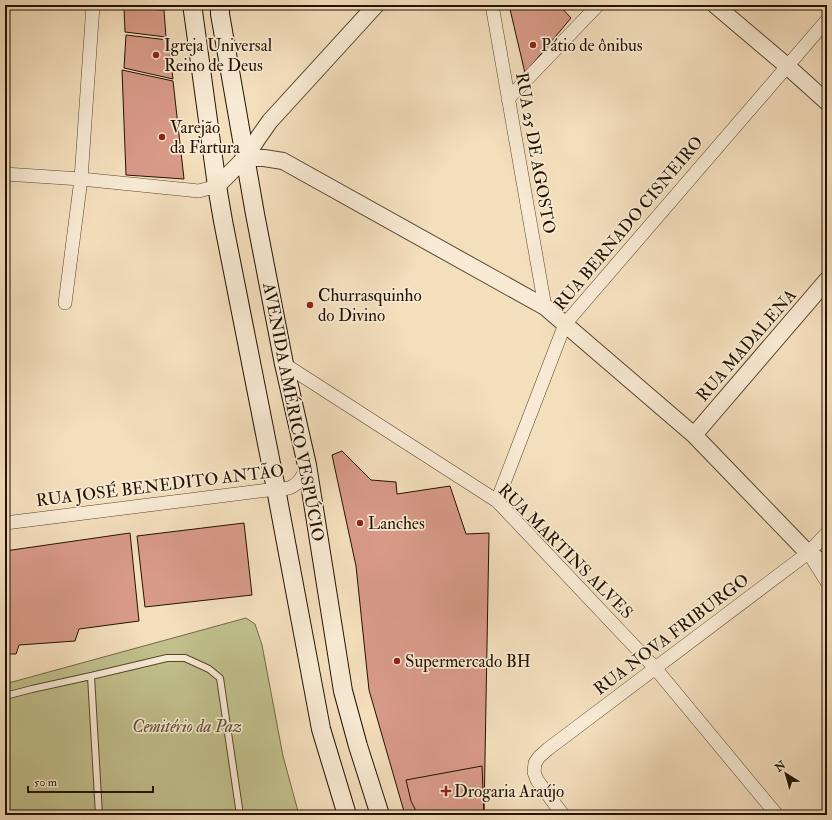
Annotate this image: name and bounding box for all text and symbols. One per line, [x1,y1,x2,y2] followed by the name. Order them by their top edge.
[164,35,273,76] place label: Igreja Universal Reino de Deus
[541,35,643,56] place label: Pátio de ônibus
[528,40,538,50] marker: Pátio de ônibus
[151,50,161,60] marker: Igreja Universal Reino de Deus
[511,71,560,235] street label: RUA 25 DE AGOSTO
[170,117,241,158] place label: Varejão da Fartura
[157,132,167,142] marker: Varejão da Fartura
[549,132,707,315] street label: RUA BERNADO CISNEIRO
[258,280,330,543] street label: AVENIDA AMÉRICO VESPÚCIO
[318,285,422,326] place label: Churrasquinho do Divino
[692,285,801,406] street label: RUA MADALENA
[305,300,315,310] marker: Churrasquinho do Divino
[35,459,285,512] street label: RUA JOSÉ BENEDITO ANTÃO
[494,480,637,623] street label: RUA MARTINS ALVES
[368,513,425,534] place label: Lanches
[355,518,365,528] marker: Lanches
[590,569,753,700] street label: RUA NOVA FRIBURGO
[405,651,531,673] place label: Supermercado BH
[392,656,402,666] marker: Supermercado BH
[132,716,242,737] park label: Cemitério da Paz
[766,754,806,794] north arrow
[772,758,789,775] text: N
[28,768,153,794] scale bar
[34,775,58,790] text: 50 m
[454,781,564,802] place label: Drogaria Araújo
[441,786,451,796] marker: Drogaria Araújo

